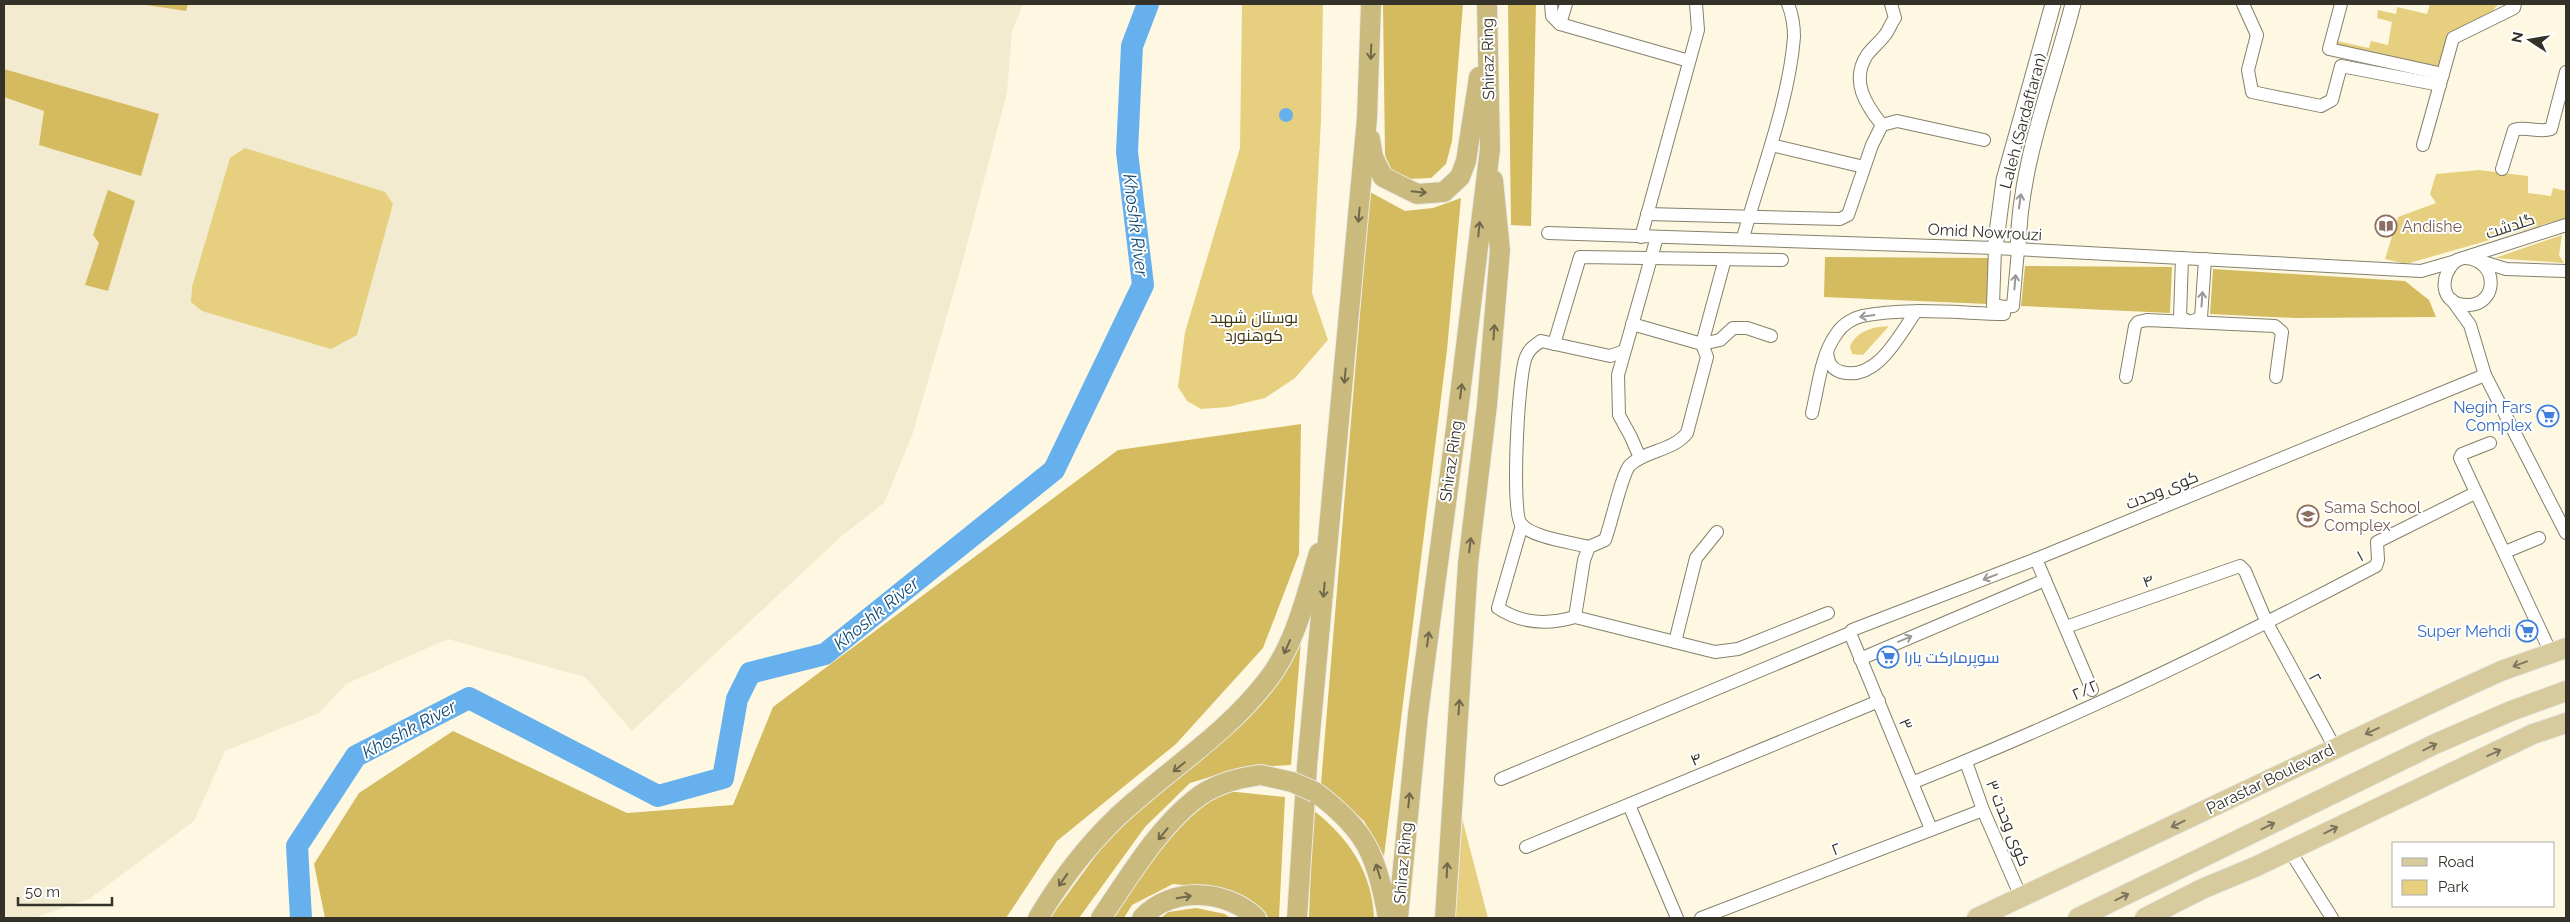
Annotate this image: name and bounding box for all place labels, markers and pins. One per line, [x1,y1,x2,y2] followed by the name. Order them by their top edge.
[2374,214,2398,238] library icon: Andishe
[2402,217,2462,236] place label: Andishe
[2453,398,2532,435] place label: Negin Fars Complex
[2536,404,2560,428] supermarket icon: Negin Fars Complex
[2324,498,2422,535] place label: Sama School Complex
[2296,504,2320,528] school or university icon: Sama School Complex
[2515,619,2539,643] supermarket icon: Super Mehdi
[2417,622,2511,641] place label: Super Mehdi
[1876,645,1900,669] supermarket icon: سوپرمارکت یارا
[1904,648,1999,669] place label: سوپرمارکت یارا

